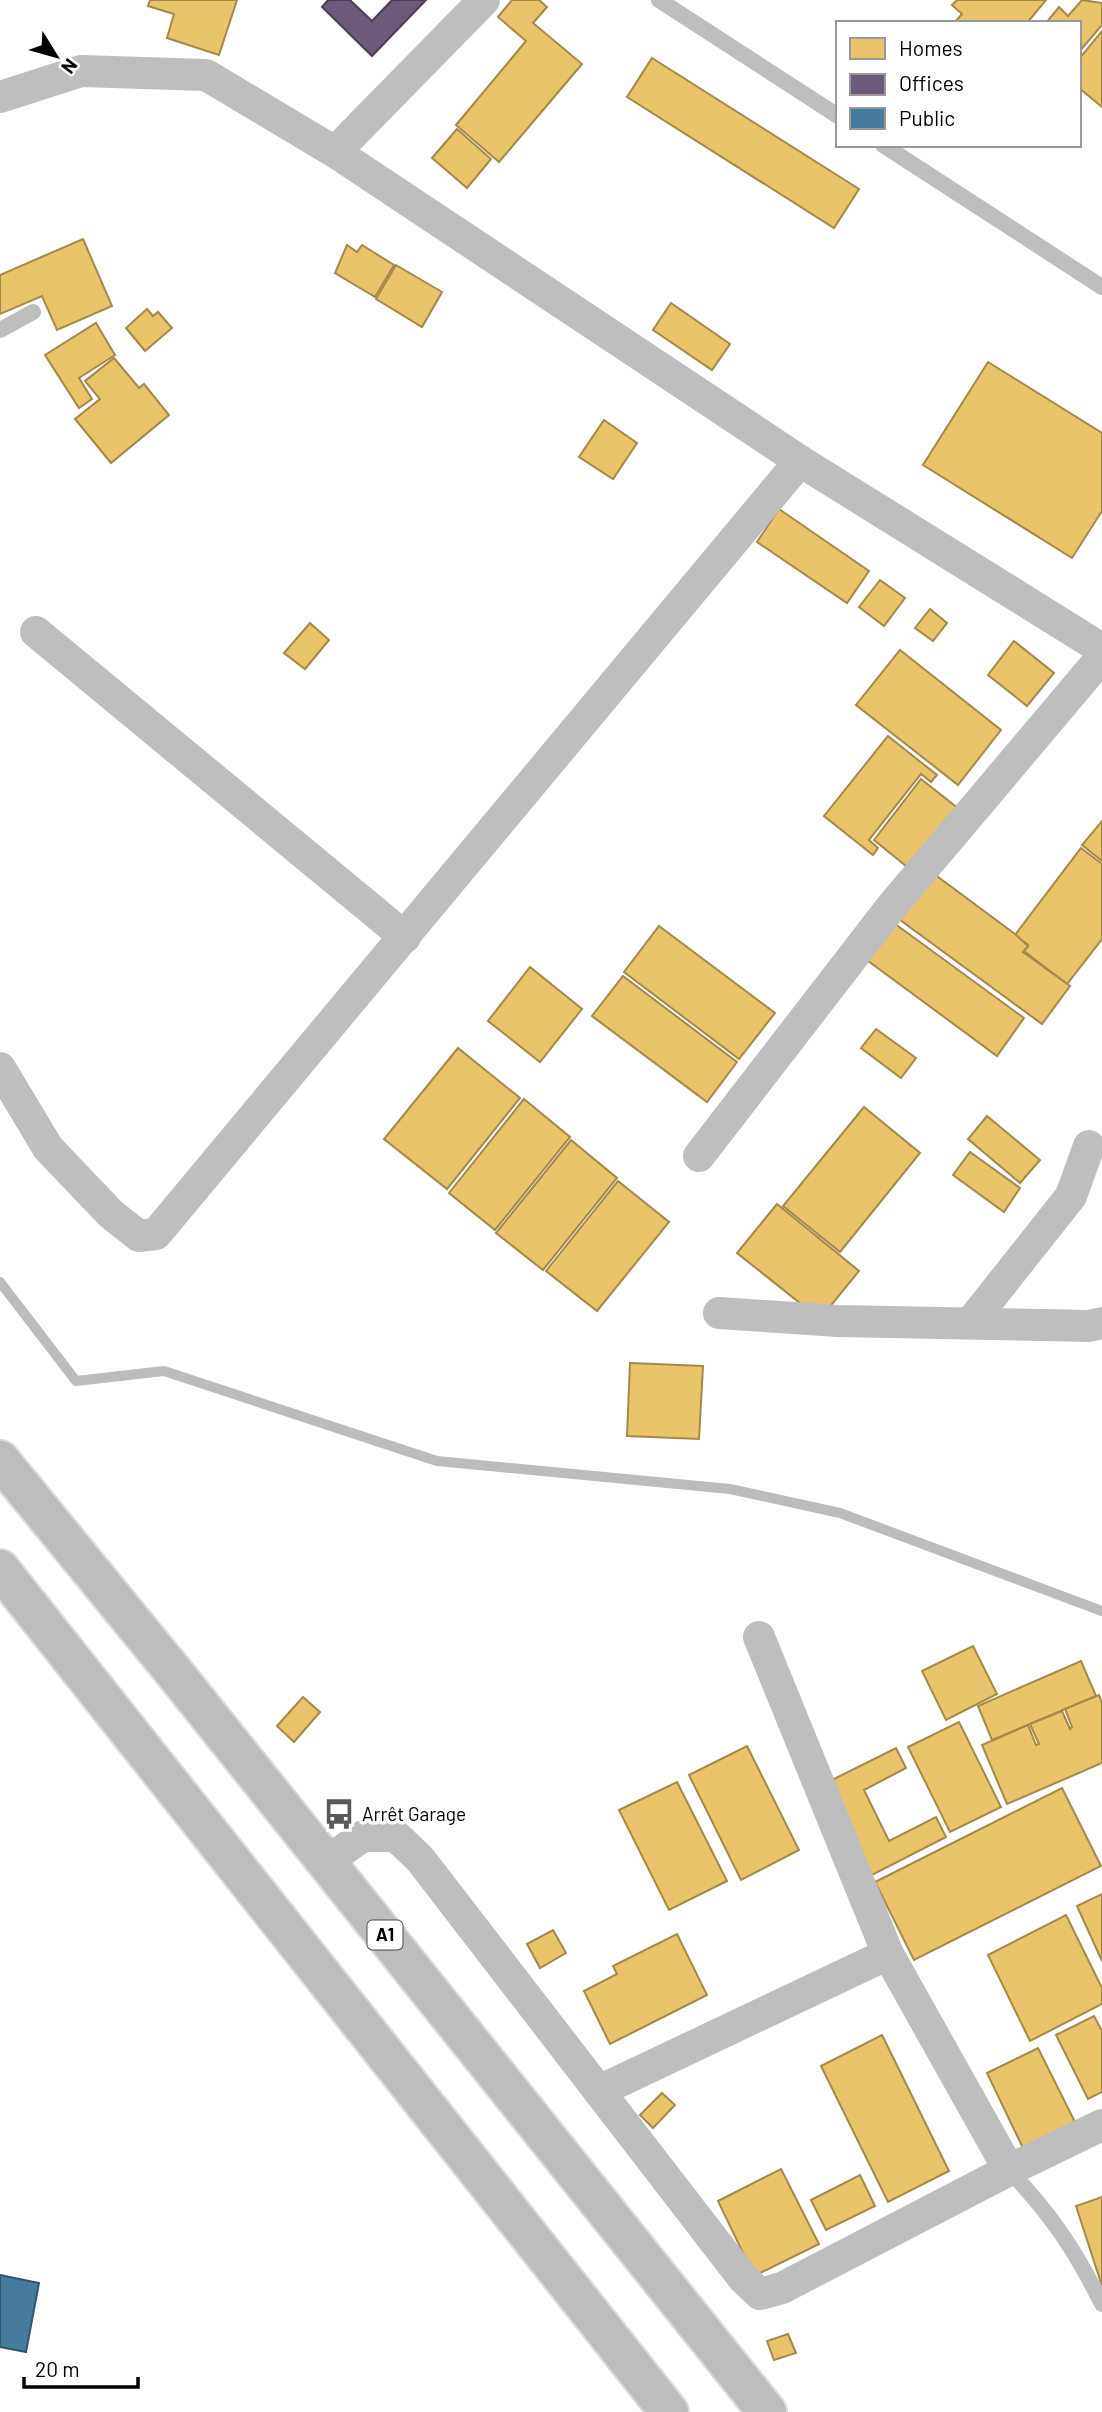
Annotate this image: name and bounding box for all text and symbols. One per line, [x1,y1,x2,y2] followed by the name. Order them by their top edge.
[21,21,91,91] north arrow
[836,21,1081,147] legend
[899,35,963,60] text: Homes
[57,55,83,79] text: N
[899,70,964,95] text: Offices
[899,105,955,130] text: Public
[322,1797,356,1831] bus stop icon: Arrêt Garage
[362,1802,466,1825] place label: Arrêt Garage
[368,1921,402,1950] road number: A1
[24,2346,138,2390] scale bar
[35,2356,80,2381] text: 20 m

